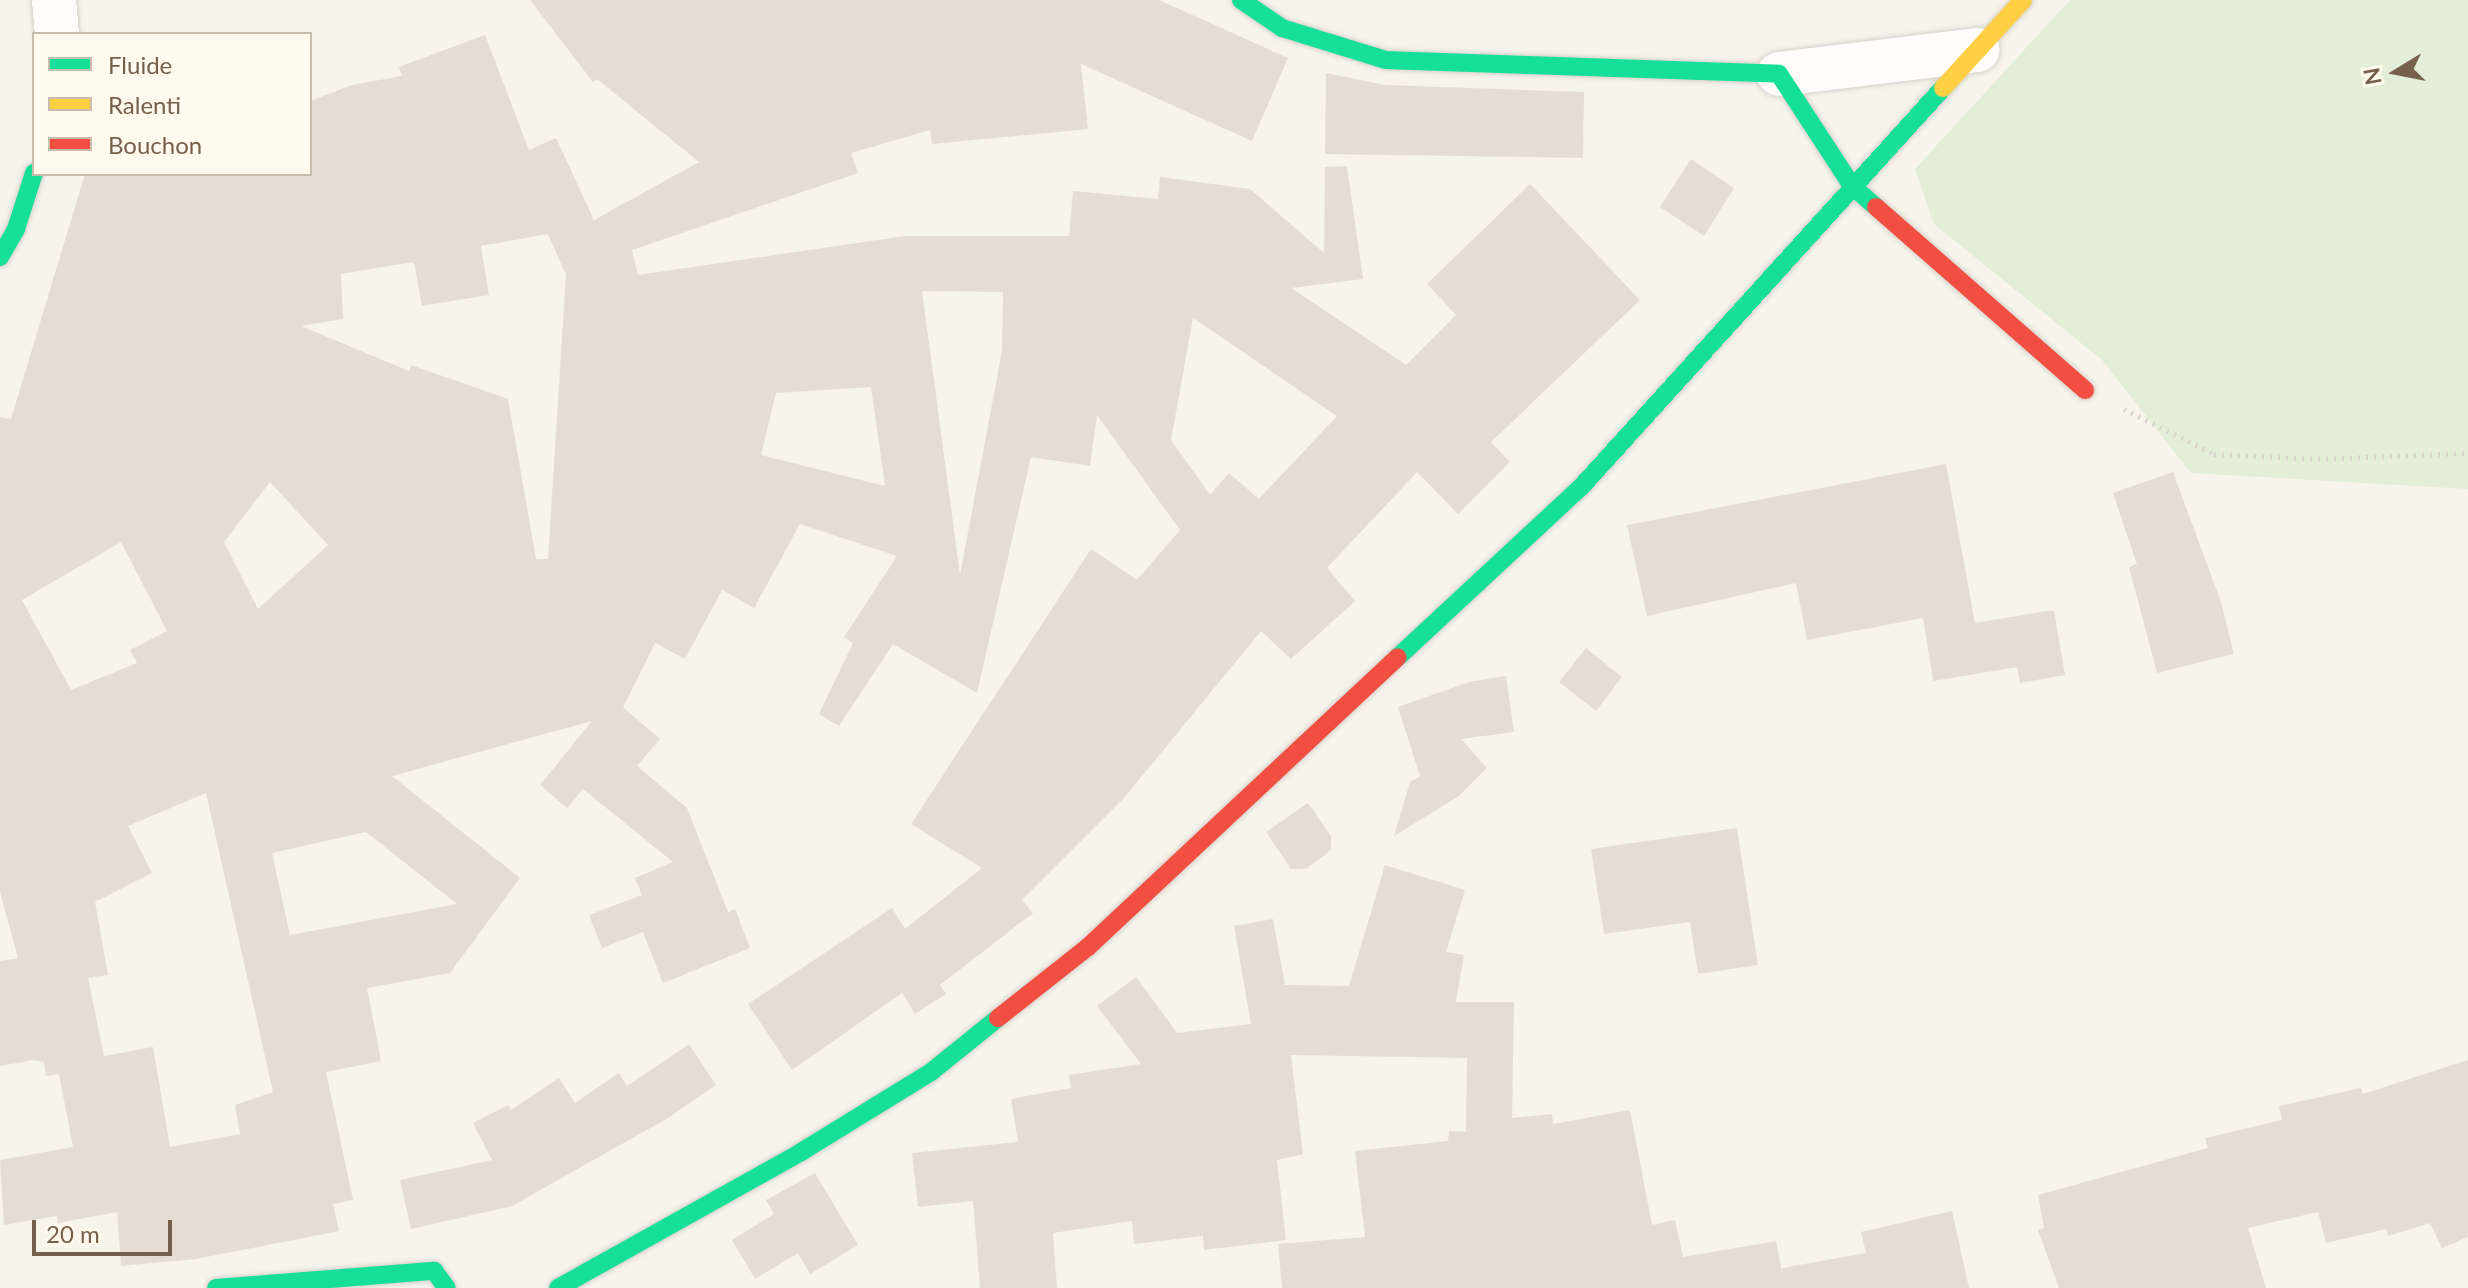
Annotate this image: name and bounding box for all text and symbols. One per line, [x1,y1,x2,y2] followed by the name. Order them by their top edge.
[32,32,312,176] legend
[2356,32,2436,112] north arrow
[108,50,172,79] text: Fluide
[2357,66,2387,87] text: N
[108,90,181,119] text: Ralenti
[108,130,202,159] text: Bouchon
[36,1204,176,1254] scale bar
[46,1219,100,1248] text: 20 m

